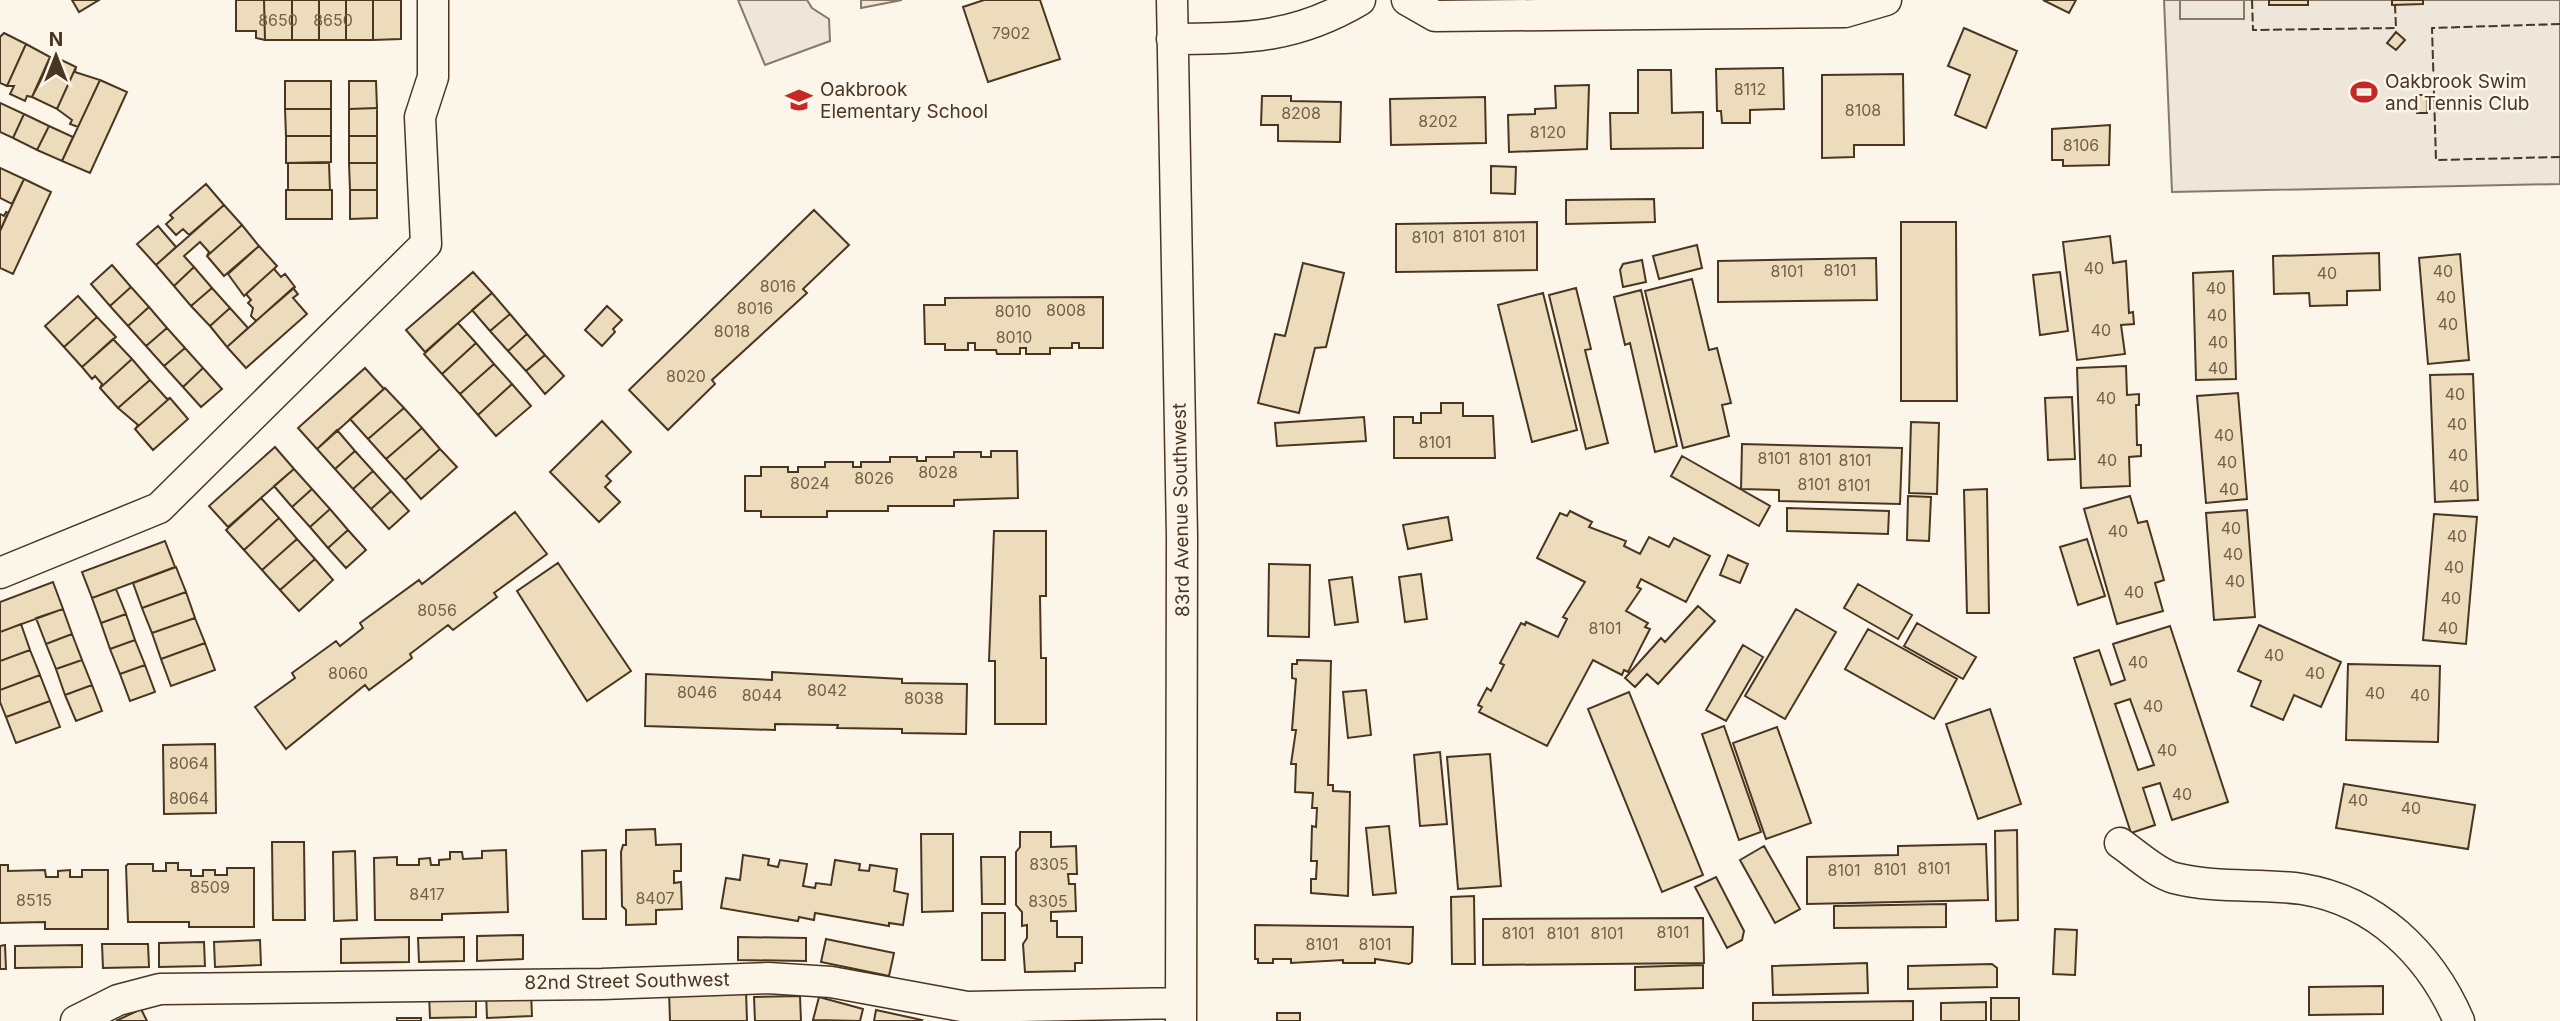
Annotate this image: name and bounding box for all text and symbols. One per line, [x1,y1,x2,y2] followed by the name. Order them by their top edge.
[258,10,298,30] house number: 8650
[313,10,353,30] house number: 8650
[21,21,91,91] north arrow
[992,23,1030,43] house number: 7902
[49,28,63,51] text: N
[2385,70,2530,115] place label: Oakbrook Swim and Tennis Club
[2349,77,2379,107] sports icon: Oakbrook Swim and Tennis Club
[820,78,988,123] place label: Oakbrook Elementary School
[1734,79,1766,99] house number: 8112
[784,85,814,115] school or university icon: Oakbrook Elementary School
[1845,100,1881,120] house number: 8108
[1281,103,1321,123] house number: 8208
[1418,111,1458,131] house number: 8202
[1530,122,1566,142] house number: 8120
[2063,135,2099,155] house number: 8106
[1452,226,1486,246] house number: 8101
[1492,226,1526,246] house number: 8101
[1411,227,1445,247] house number: 8101
[2084,258,2104,278] house number: 40
[1823,260,1857,280] house number: 8101
[1770,261,1804,281] house number: 8101
[2433,261,2453,281] house number: 40
[2317,263,2337,283] house number: 40
[760,276,796,296] house number: 8016
[2206,278,2226,298] house number: 40
[2436,287,2456,307] house number: 40
[737,298,773,318] house number: 8016
[1046,300,1086,320] house number: 8008
[995,301,1031,321] house number: 8010
[2207,305,2227,325] house number: 40
[2438,314,2458,334] house number: 40
[2091,320,2111,340] house number: 40
[714,321,750,341] house number: 8018
[996,327,1032,347] house number: 8010
[2208,332,2228,352] house number: 40
[2208,358,2228,378] house number: 40
[666,366,706,386] house number: 8020
[2445,384,2465,404] house number: 40
[2096,388,2116,408] house number: 40
[1168,403,1194,617] street label: 83rd Avenue Southwest
[2447,414,2467,434] house number: 40
[2214,425,2234,445] house number: 40
[1418,432,1452,452] house number: 8101
[2448,445,2468,465] house number: 40
[1757,448,1791,468] house number: 8101
[1798,449,1832,469] house number: 8101
[1838,450,1872,470] house number: 8101
[2097,450,2117,470] house number: 40
[2217,452,2237,472] house number: 40
[918,462,958,482] house number: 8028
[854,468,894,488] house number: 8026
[790,473,830,493] house number: 8024
[1797,474,1831,494] house number: 8101
[1837,475,1871,495] house number: 8101
[2449,476,2469,496] house number: 40
[2219,479,2239,499] house number: 40
[2221,518,2241,538] house number: 40
[2108,521,2128,541] house number: 40
[2447,526,2467,546] house number: 40
[2223,544,2243,564] house number: 40
[2444,557,2464,577] house number: 40
[2225,571,2245,591] house number: 40
[2124,582,2144,602] house number: 40
[2441,588,2461,608] house number: 40
[417,600,457,620] house number: 8056
[1588,618,1622,638] house number: 8101
[2438,618,2458,638] house number: 40
[2264,645,2284,665] house number: 40
[2128,652,2148,672] house number: 40
[328,663,368,683] house number: 8060
[2305,663,2325,683] house number: 40
[807,680,847,700] house number: 8042
[677,682,717,702] house number: 8046
[2365,683,2385,703] house number: 40
[742,685,782,705] house number: 8044
[2410,685,2430,705] house number: 40
[904,688,944,708] house number: 8038
[2143,696,2163,716] house number: 40
[2157,740,2177,760] house number: 40
[169,753,209,773] house number: 8064
[2172,784,2192,804] house number: 40
[169,788,209,808] house number: 8064
[2348,790,2368,810] house number: 40
[2401,798,2421,818] house number: 40
[1029,854,1069,874] house number: 8305
[1917,858,1951,878] house number: 8101
[1873,859,1907,879] house number: 8101
[1827,860,1861,880] house number: 8101
[190,877,230,897] house number: 8509
[409,884,445,904] house number: 8417
[635,888,675,908] house number: 8407
[16,890,52,910] house number: 8515
[1028,891,1068,911] house number: 8305
[1656,922,1690,942] house number: 8101
[1501,923,1535,943] house number: 8101
[1546,923,1580,943] house number: 8101
[1590,923,1624,943] house number: 8101
[1305,934,1339,954] house number: 8101
[1358,934,1392,954] house number: 8101
[524,968,730,994] street label: 82nd Street Southwest

